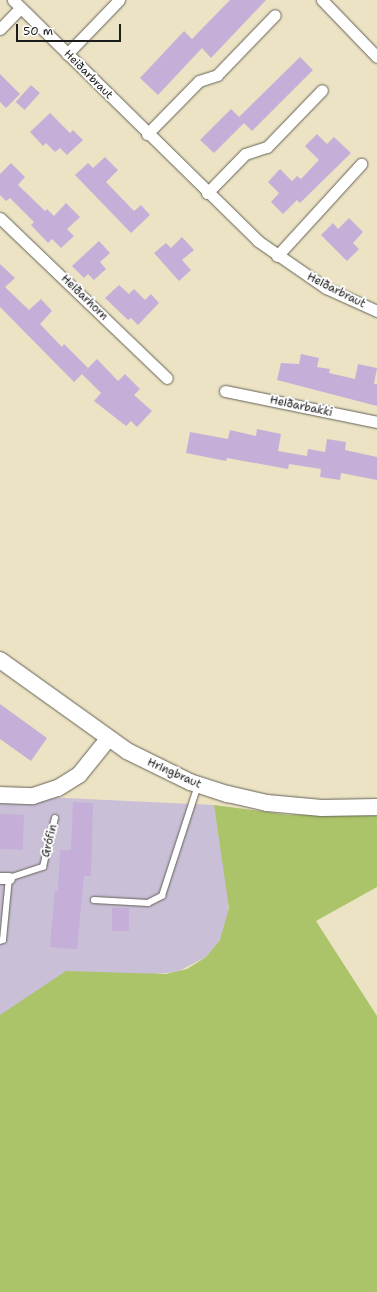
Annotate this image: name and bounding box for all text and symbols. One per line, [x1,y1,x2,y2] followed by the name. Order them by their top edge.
[18,16,123,42] scale bar
[23,23,53,39] text: 50 m
[61,48,115,102] street label: Heiðarbraut
[305,271,367,311] street label: Heiðarbraut
[58,273,110,323] street label: Heiðarhorn
[269,394,333,420] street label: Heiðarbakki
[145,756,203,792] street label: Hringbraut
[40,823,60,859] street label: Grófin

